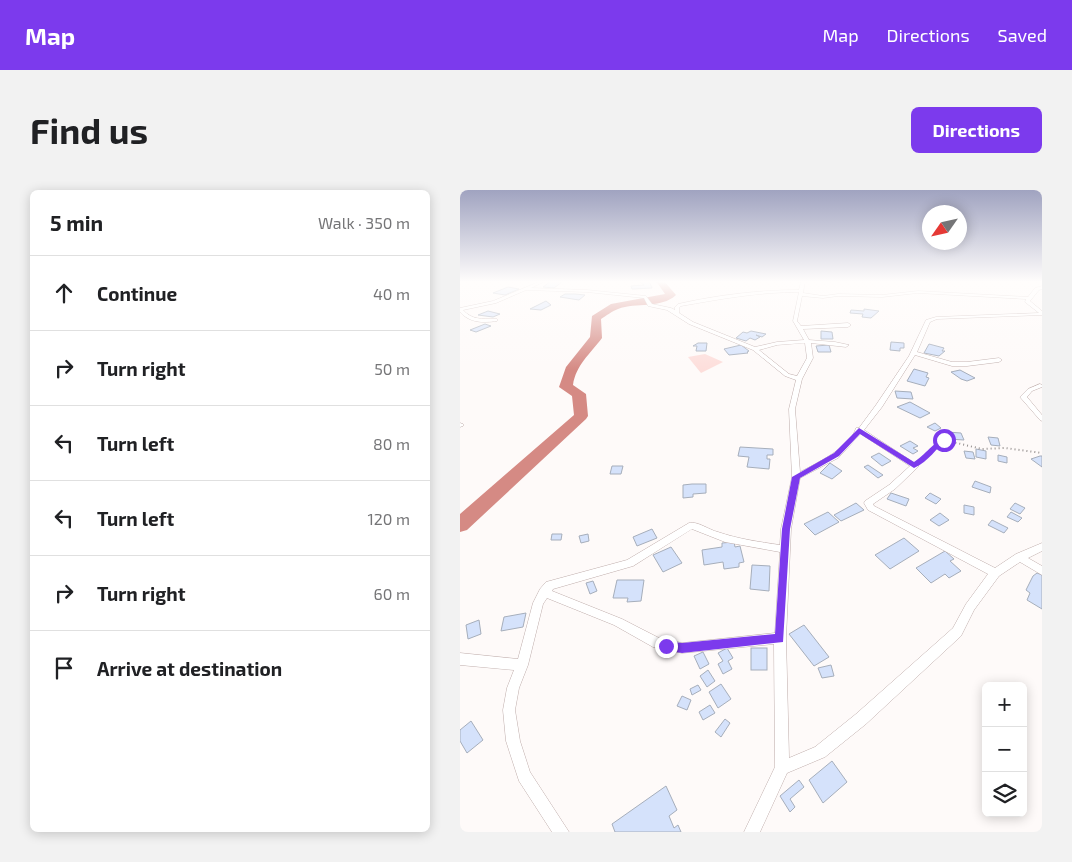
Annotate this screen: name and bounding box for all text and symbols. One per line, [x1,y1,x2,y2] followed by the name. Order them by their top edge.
[25,21,75,50] text: Map
[822,24,859,46] text: Map
[887,24,970,46] text: Directions
[998,24,1047,46] text: Saved
[911,107,1042,153] button: Directions
[30,109,148,151] text: Find us
[922,205,967,250] north arrow
[50,210,103,235] text: 5 min
[318,213,410,232] text: Walk · 350 m
[50,279,78,307] icon: ahead
[97,282,177,305] text: Continue
[373,284,410,303] text: 40 m
[50,354,78,382] icon: right
[97,357,185,380] text: Turn right
[374,359,410,378] text: 50 m
[50,429,78,457] icon: left
[933,429,956,452] route start
[97,432,174,455] text: Turn left
[373,434,410,453] text: 80 m
[50,504,78,532] icon: left
[97,507,174,530] text: Turn left
[367,509,410,528] text: 120 m
[50,579,78,607] icon: right
[97,582,185,605] text: Turn right
[374,584,410,603] text: 60 m
[655,635,678,658] route end
[50,654,78,682] icon: arrive
[97,657,282,680] text: Arrive at destination
[982,682,1027,817] map controls
[982,682,1027,727] button: +
[982,727,1027,772] button: −
[982,772,1027,817] button: layers

